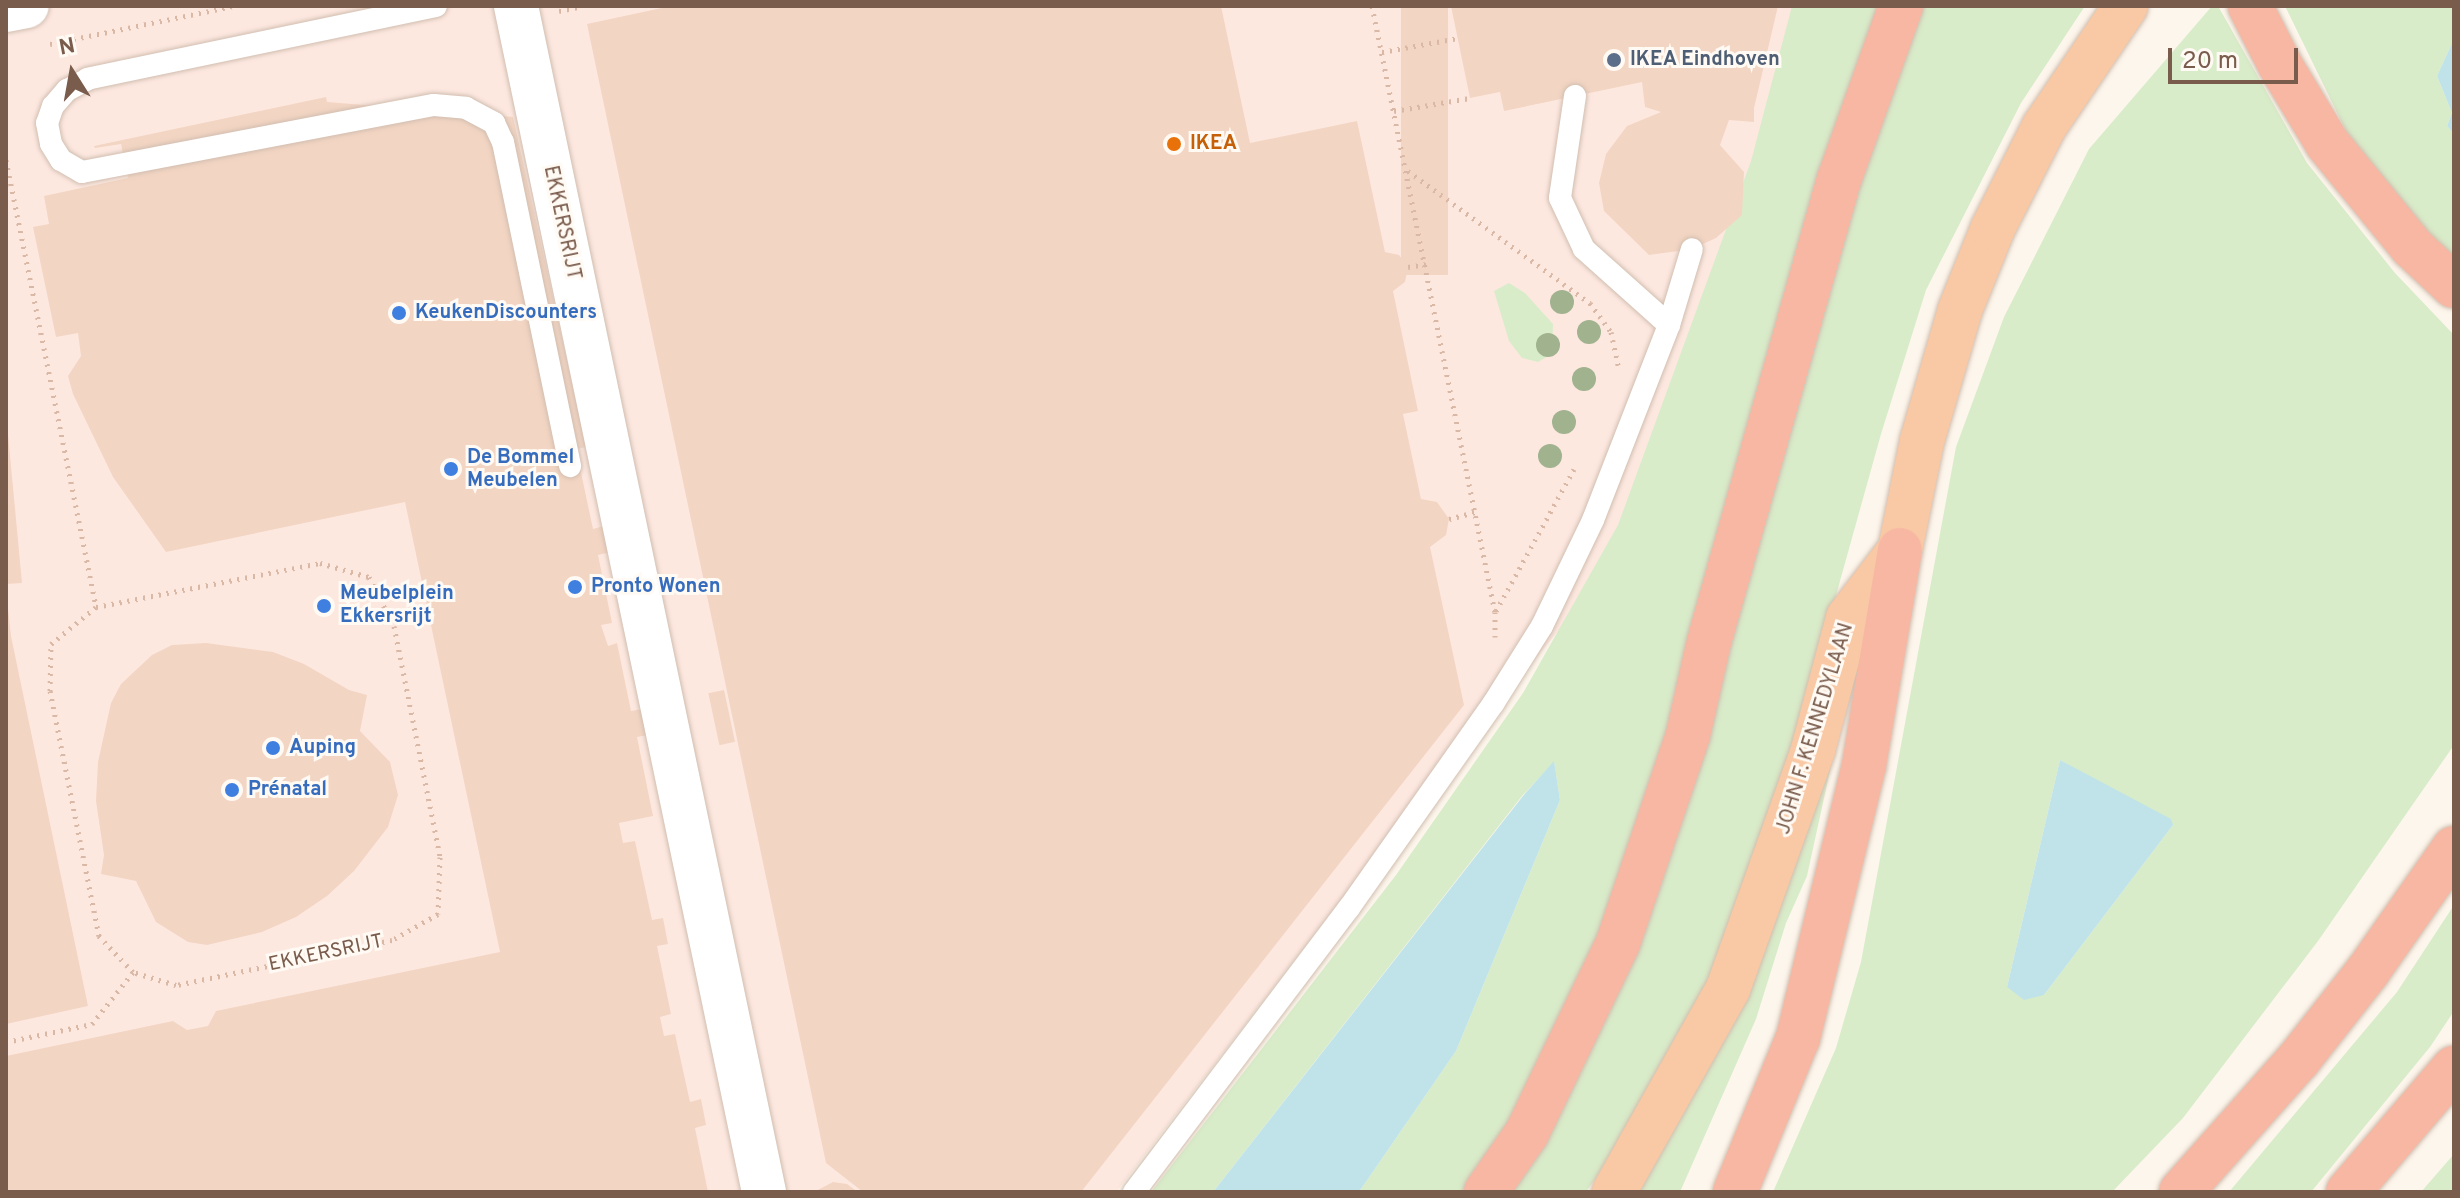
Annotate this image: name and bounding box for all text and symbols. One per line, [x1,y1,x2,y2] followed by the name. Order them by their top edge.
[32,32,112,112] north arrow
[2172,32,2302,82] scale bar
[57,33,78,63] text: N
[2182,47,2238,77] text: 20 m
[1630,48,1781,72] place label: IKEA Eindhoven
[1605,51,1623,69] marker: IKEA Eindhoven
[1190,132,1237,156] place label: IKEA
[1165,135,1183,153] marker: IKEA
[537,164,585,282] street label: EKKERSRIJT
[415,301,597,325] place label: KeukenDiscounters
[390,304,408,322] marker: KeukenDiscounters
[467,446,574,493] place label: De Bommel Meubelen
[442,460,460,478] marker: De Bommel Meubelen
[591,575,721,599] place label: Pronto Wonen
[566,578,584,596] marker: Pronto Wonen
[340,582,454,629] place label: Meubelplein Ekkersrijt
[315,597,333,615] marker: Meubelplein Ekkersrijt
[1772,621,1860,837] street label: JOHN F. KENNEDYLAAN
[289,736,356,760] place label: Auping
[264,739,282,757] marker: Auping
[248,778,327,802] place label: Prénatal
[223,781,241,799] marker: Prénatal
[267,930,385,978] street label: EKKERSRIJT

